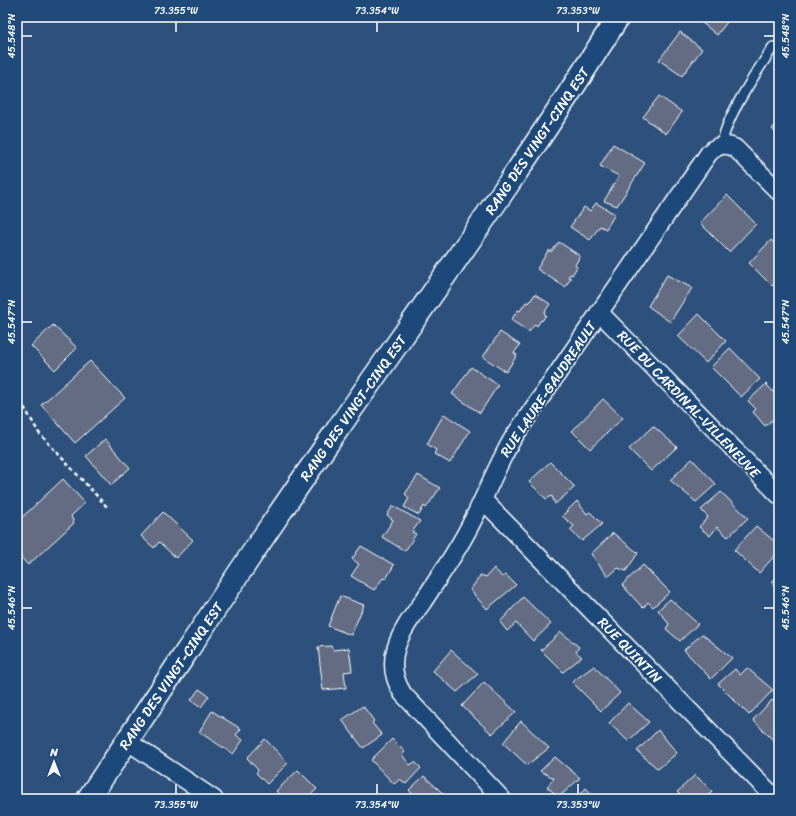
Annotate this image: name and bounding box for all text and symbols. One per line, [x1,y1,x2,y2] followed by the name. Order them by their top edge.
[154,2,198,20] text: 73.355°W
[355,2,399,20] text: 73.354°W
[556,2,600,20] text: 73.353°W
[3,13,21,58] text: 45.548°N
[777,13,795,58] text: 45.548°N
[478,61,597,220] street label: RANG DES VINGT-CINQ EST
[3,300,21,344] text: 45.547°N
[777,300,795,344] text: 45.547°N
[493,315,604,462] street label: RUE LAURE-GAUDREAULT
[611,324,767,485] street label: RUE DU CARDINAL-VILLENEUVE
[293,329,414,487] street label: RANG DES VINGT-CINQ EST
[3,586,21,630] text: 45.546°N
[777,586,795,630] text: 45.546°N
[112,596,231,755] street label: RANG DES VINGT-CINQ EST
[591,611,668,690] street label: RUE QUINTIN
[34,742,74,782] north arrow
[49,743,58,762] text: N
[154,796,198,814] text: 73.355°W
[355,796,399,814] text: 73.354°W
[556,796,600,814] text: 73.353°W

